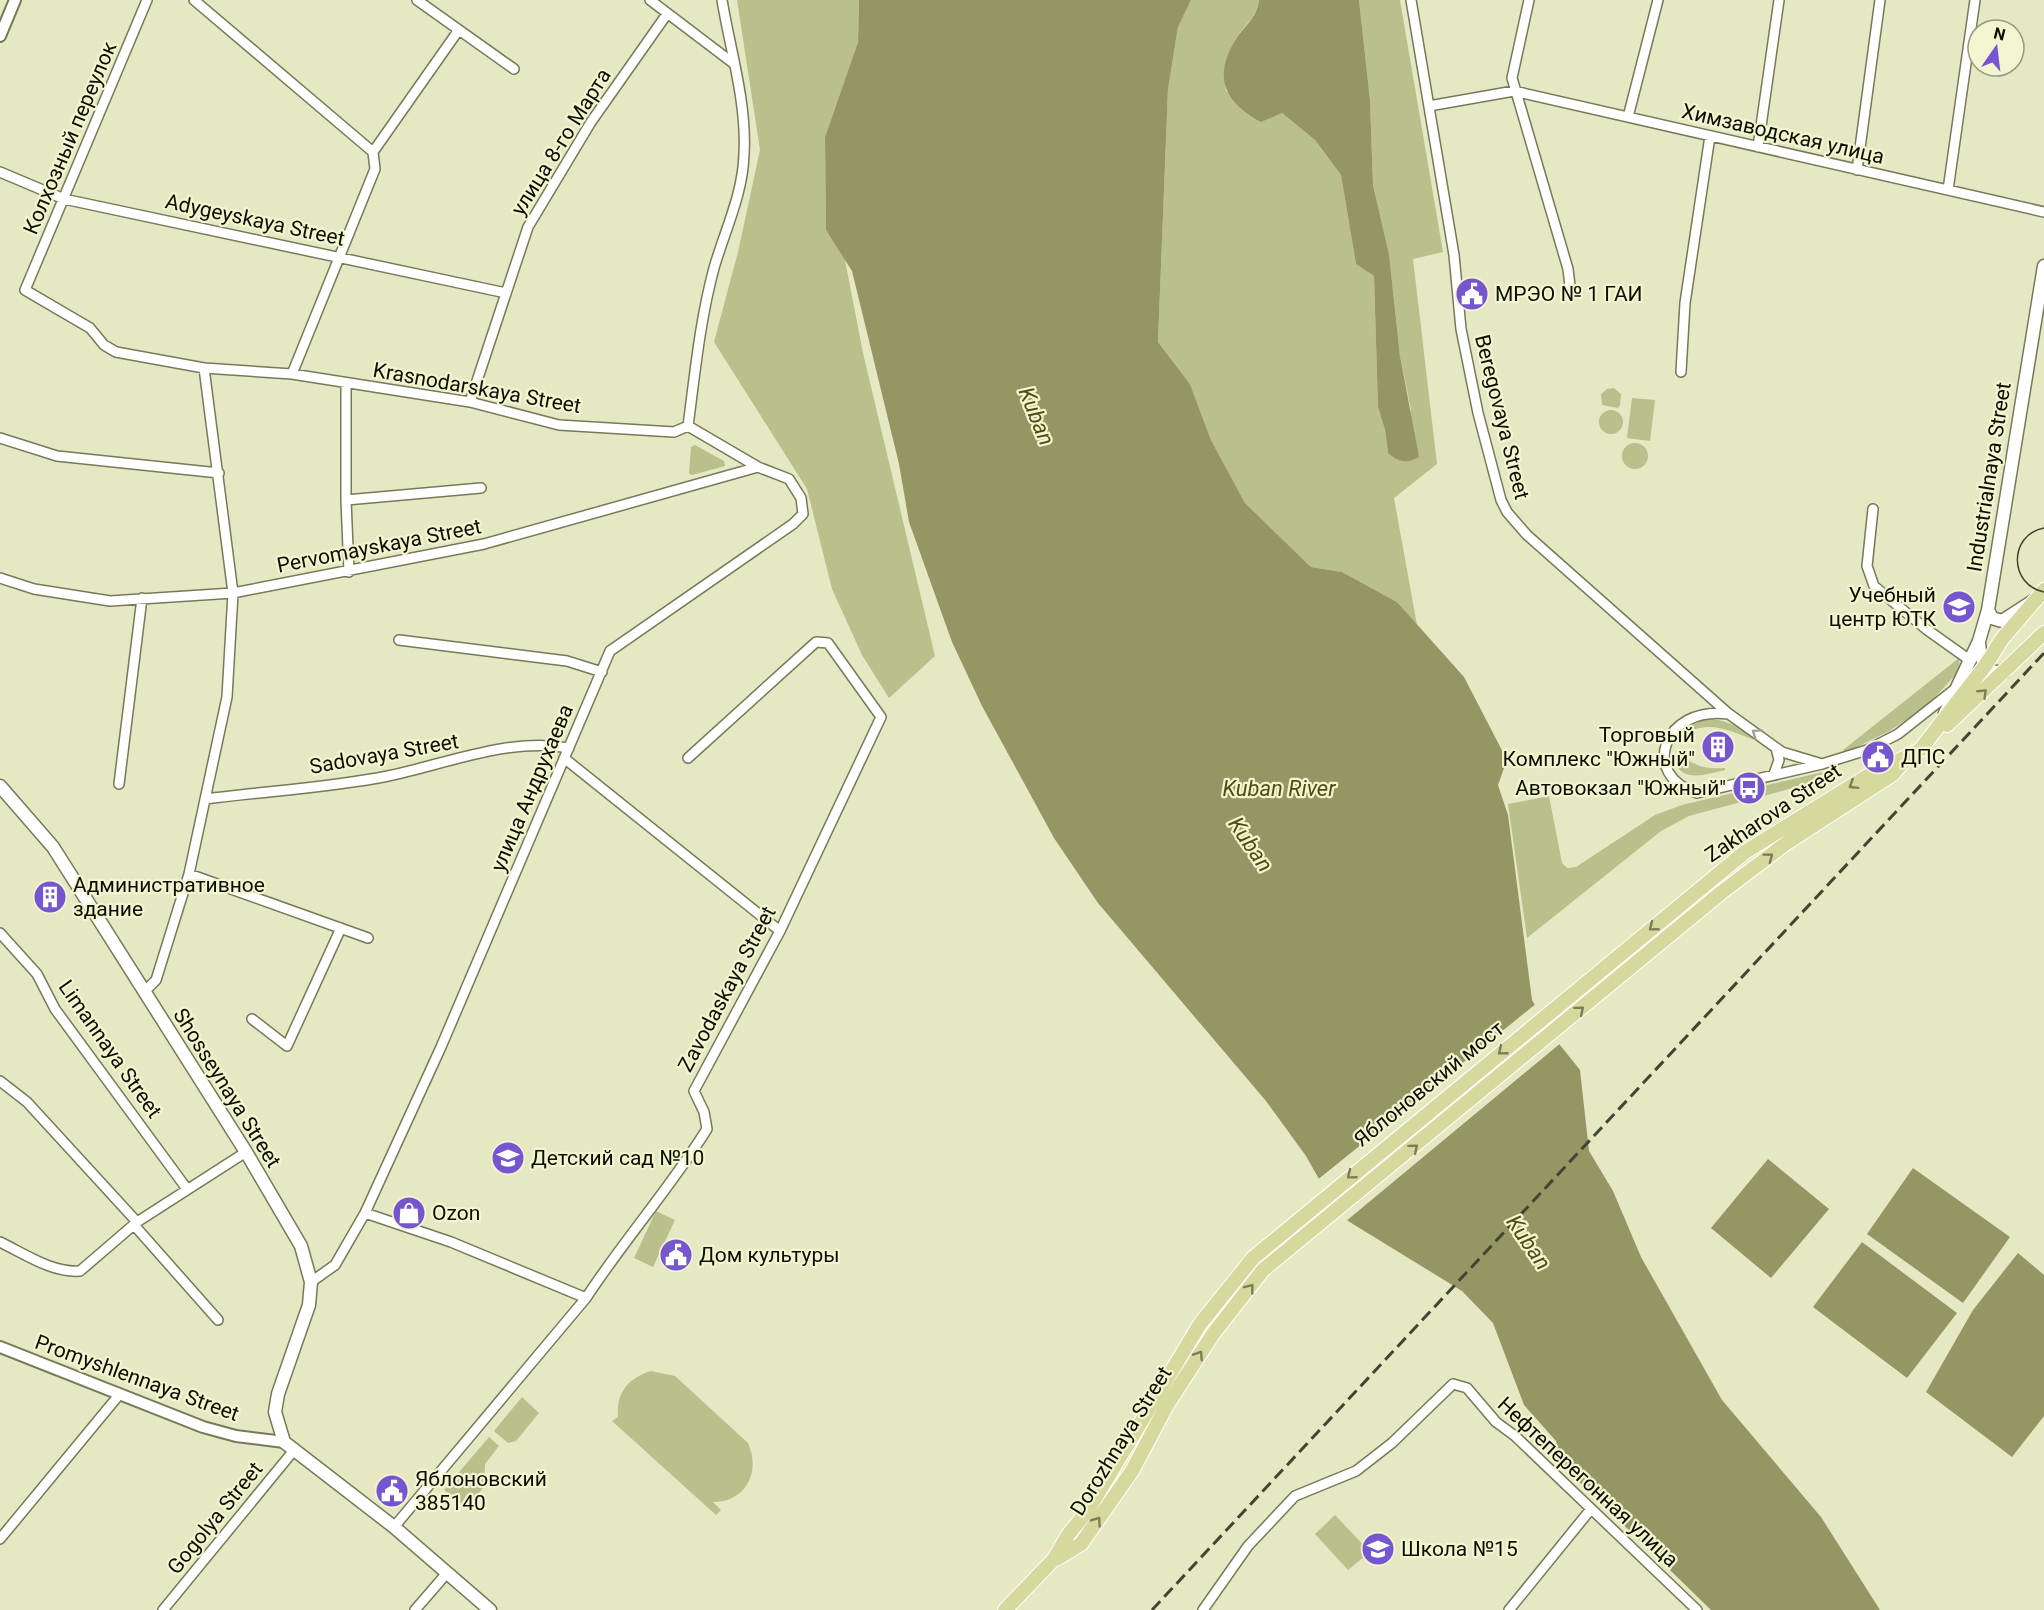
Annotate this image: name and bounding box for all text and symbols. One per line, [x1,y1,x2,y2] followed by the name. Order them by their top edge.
[1966,18,2026,78] north arrow
[1992,23,2007,45] text: N
[19,38,122,238] street label: Колхозный переулок
[506,64,616,220] street label: улица 8-го Марта
[1679,99,1887,169] street label: Химзаводская улица
[163,189,347,251] street label: Adygeyskaya Street
[1454,276,1490,312] public building icon: МРЭО № 1 ГАИ
[1495,282,1643,306] place label: МРЭО № 1 ГАИ
[1470,332,1534,502] street label: Beregovaya Street
[371,358,583,418] street label: Krasnodarskaya Street
[1962,380,2016,574] street label: Industrialnaya Street
[1014,384,1059,449] water label: Kuban
[275,514,483,578] street label: Pervomayskaya Street
[1829,583,1936,631] place label: Учебный центр ЮТК
[1941,589,1977,625] school or university icon: Учебный центр ЮТК
[1975,689,1986,700] one-way arrow
[486,701,578,875] street label: улица Андрухаева
[1503,723,1695,771] place label: Торговый Комплекс "Южный"
[308,729,460,779] street label: Sadovaya Street
[1700,729,1736,765] building icon: Торговый Комплекс "Южный"
[1751,729,1762,740] one-way arrow
[1860,739,1896,775] public building icon: ДПС
[1901,745,1945,769] place label: ДПС
[1701,759,1845,867] street label: Zakharova Street
[1731,770,1767,806] bus stop icon: Автовокзал "Южный"
[1223,776,1336,801] water label: Kuban River
[1515,776,1726,800] place label: Автовокзал "Южный"
[1849,777,1859,789] one-way arrow
[1223,812,1278,876] water label: Kuban
[1762,853,1773,864] one-way arrow
[73,873,265,921] place label: Административное здание
[32,879,68,915] building icon: Административное здание
[673,902,781,1076] street label: Zavodaskaya Street
[1649,920,1660,931] one-way arrow
[54,976,167,1123] street label: Limannaya Street
[168,1004,286,1172] street label: Shosseynaya Street
[1573,1006,1584,1017] one-way arrow
[1349,1016,1509,1152] street label: Яблоновский мост
[1498,1044,1509,1055] one-way arrow
[490,1140,526,1176] school or university icon: Детский сад №10
[1407,1145,1418,1156] one-way arrow
[531,1146,704,1170] place label: Детский сад №10
[1347,1167,1358,1178] one-way arrow
[391,1195,427,1231] shop icon: Ozon
[432,1201,480,1225] place label: Ozon
[1501,1210,1556,1274] water label: Kuban
[658,1237,694,1273] public building icon: Дом культуры
[699,1243,840,1267] place label: Дом культуры
[1242,1284,1253,1295] one-way arrow
[32,1330,242,1426] street label: Promyshlennaya Street
[1192,1351,1203,1362] one-way arrow
[1065,1362,1177,1520] street label: Dorozhnaya Street
[1493,1392,1683,1572] street label: Нефтеперегонная улица
[163,1457,268,1579] street label: Gogolya Street
[415,1467,547,1515] place label: Яблоновский 385140
[374,1473,410,1509] public building icon: Яблоновский 385140
[1090,1517,1101,1528] one-way arrow
[1360,1531,1396,1567] school or university icon: Школа №15
[1401,1537,1518,1561] place label: Школа №15

